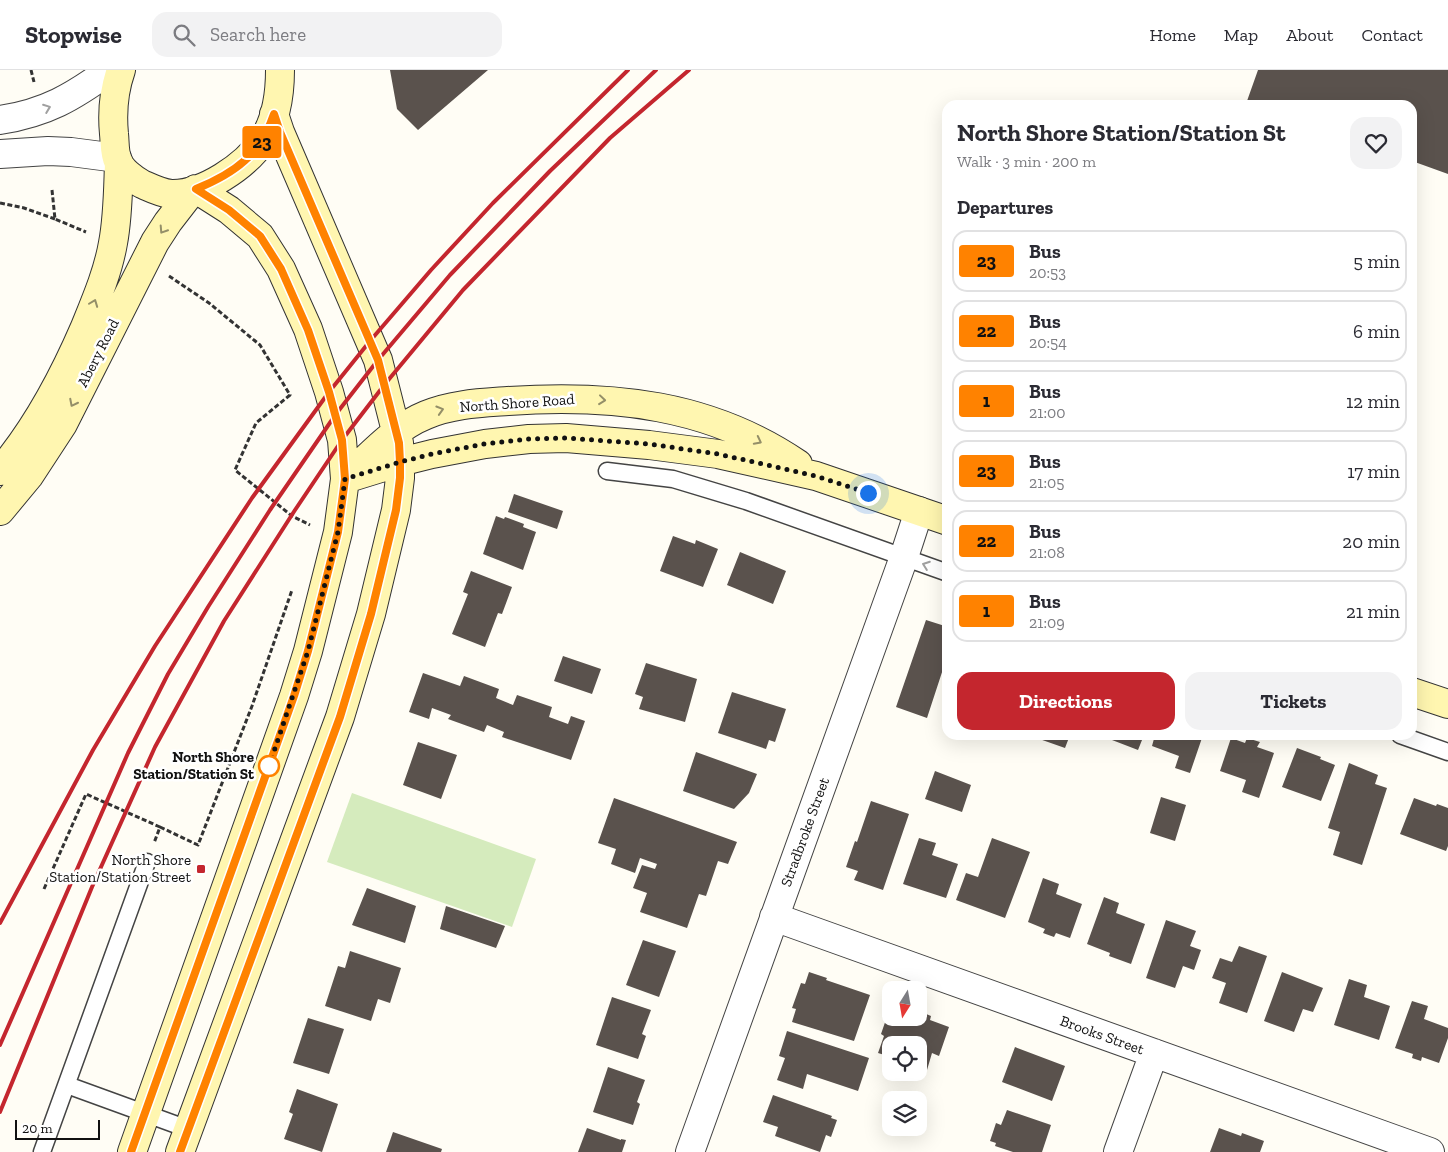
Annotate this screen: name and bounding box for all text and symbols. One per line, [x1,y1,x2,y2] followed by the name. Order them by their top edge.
[152,12,502,57] search box
[25,20,122,49] text: Stopwise
[170,21,198,49] icon: search
[210,23,306,46] text: Search here
[1149,24,1196,46] text: Home
[1224,24,1258,46] text: Map
[1286,24,1333,46] text: About
[1361,24,1423,46] text: Contact
[42,103,51,114] one-way arrow
[1350,117,1402,169] button: heart
[957,118,1286,147] text: North Shore Station/Station St
[240,126,284,158] line badge: 23
[252,131,272,153] text: 23
[957,152,1096,171] text: Walk · 3 min · 200 m
[957,196,1053,219] text: Departures
[159,225,169,234] one-way arrow
[1029,240,1061,263] text: Bus
[977,250,996,272] text: 23
[1353,250,1400,273] text: 5 min
[1029,263,1066,282] text: 20:53
[89,300,99,308] one-way arrow
[1029,310,1061,333] text: Bus
[73,315,123,390] street label: Abery Road
[977,320,996,342] text: 22
[1353,320,1400,343] text: 6 min
[1029,333,1067,352] text: 20:54
[1029,380,1061,403] text: Bus
[459,390,576,416] street label: North Shore Road
[983,390,990,412] text: 1
[1346,390,1400,413] text: 12 min
[598,394,606,405] one-way arrow
[69,398,80,407] one-way arrow
[1029,403,1065,422] text: 21:00
[435,406,444,416] one-way arrow
[752,434,761,444] one-way arrow
[1029,450,1061,473] text: Bus
[977,460,996,482] text: 23
[1347,460,1400,483] text: 17 min
[1029,473,1064,492] text: 21:05
[856,481,881,506] your location
[1029,520,1061,543] text: Bus
[977,530,996,552] text: 22
[1342,530,1400,553] text: 20 min
[1029,543,1065,562] text: 21:08
[922,561,930,571] one-way arrow
[1029,590,1061,613] text: Bus
[983,600,990,622] text: 1
[1346,600,1400,623] text: 21 min
[1029,613,1065,632] text: 21:09
[957,672,1175,730] button: Directions
[1185,672,1402,730] button: Tickets
[133,748,255,783] place label: North Shore Station/Station St
[258,755,280,777] marker: North Shore Station/Station St
[777,775,833,889] street label: Stradbroke Street
[49,851,191,886] place label: North Shore Station/Station Street
[195,863,207,875] marker: North Shore Station/Station Street
[882,981,928,1026] north arrow
[882,981,927,1136] map controls
[1058,1011,1147,1059] street label: Brooks Street
[882,1036,927,1081] button: locate
[882,1091,927,1136] button: layers
[15,1117,100,1140] scale bar
[22,1120,53,1137] text: 20 m

